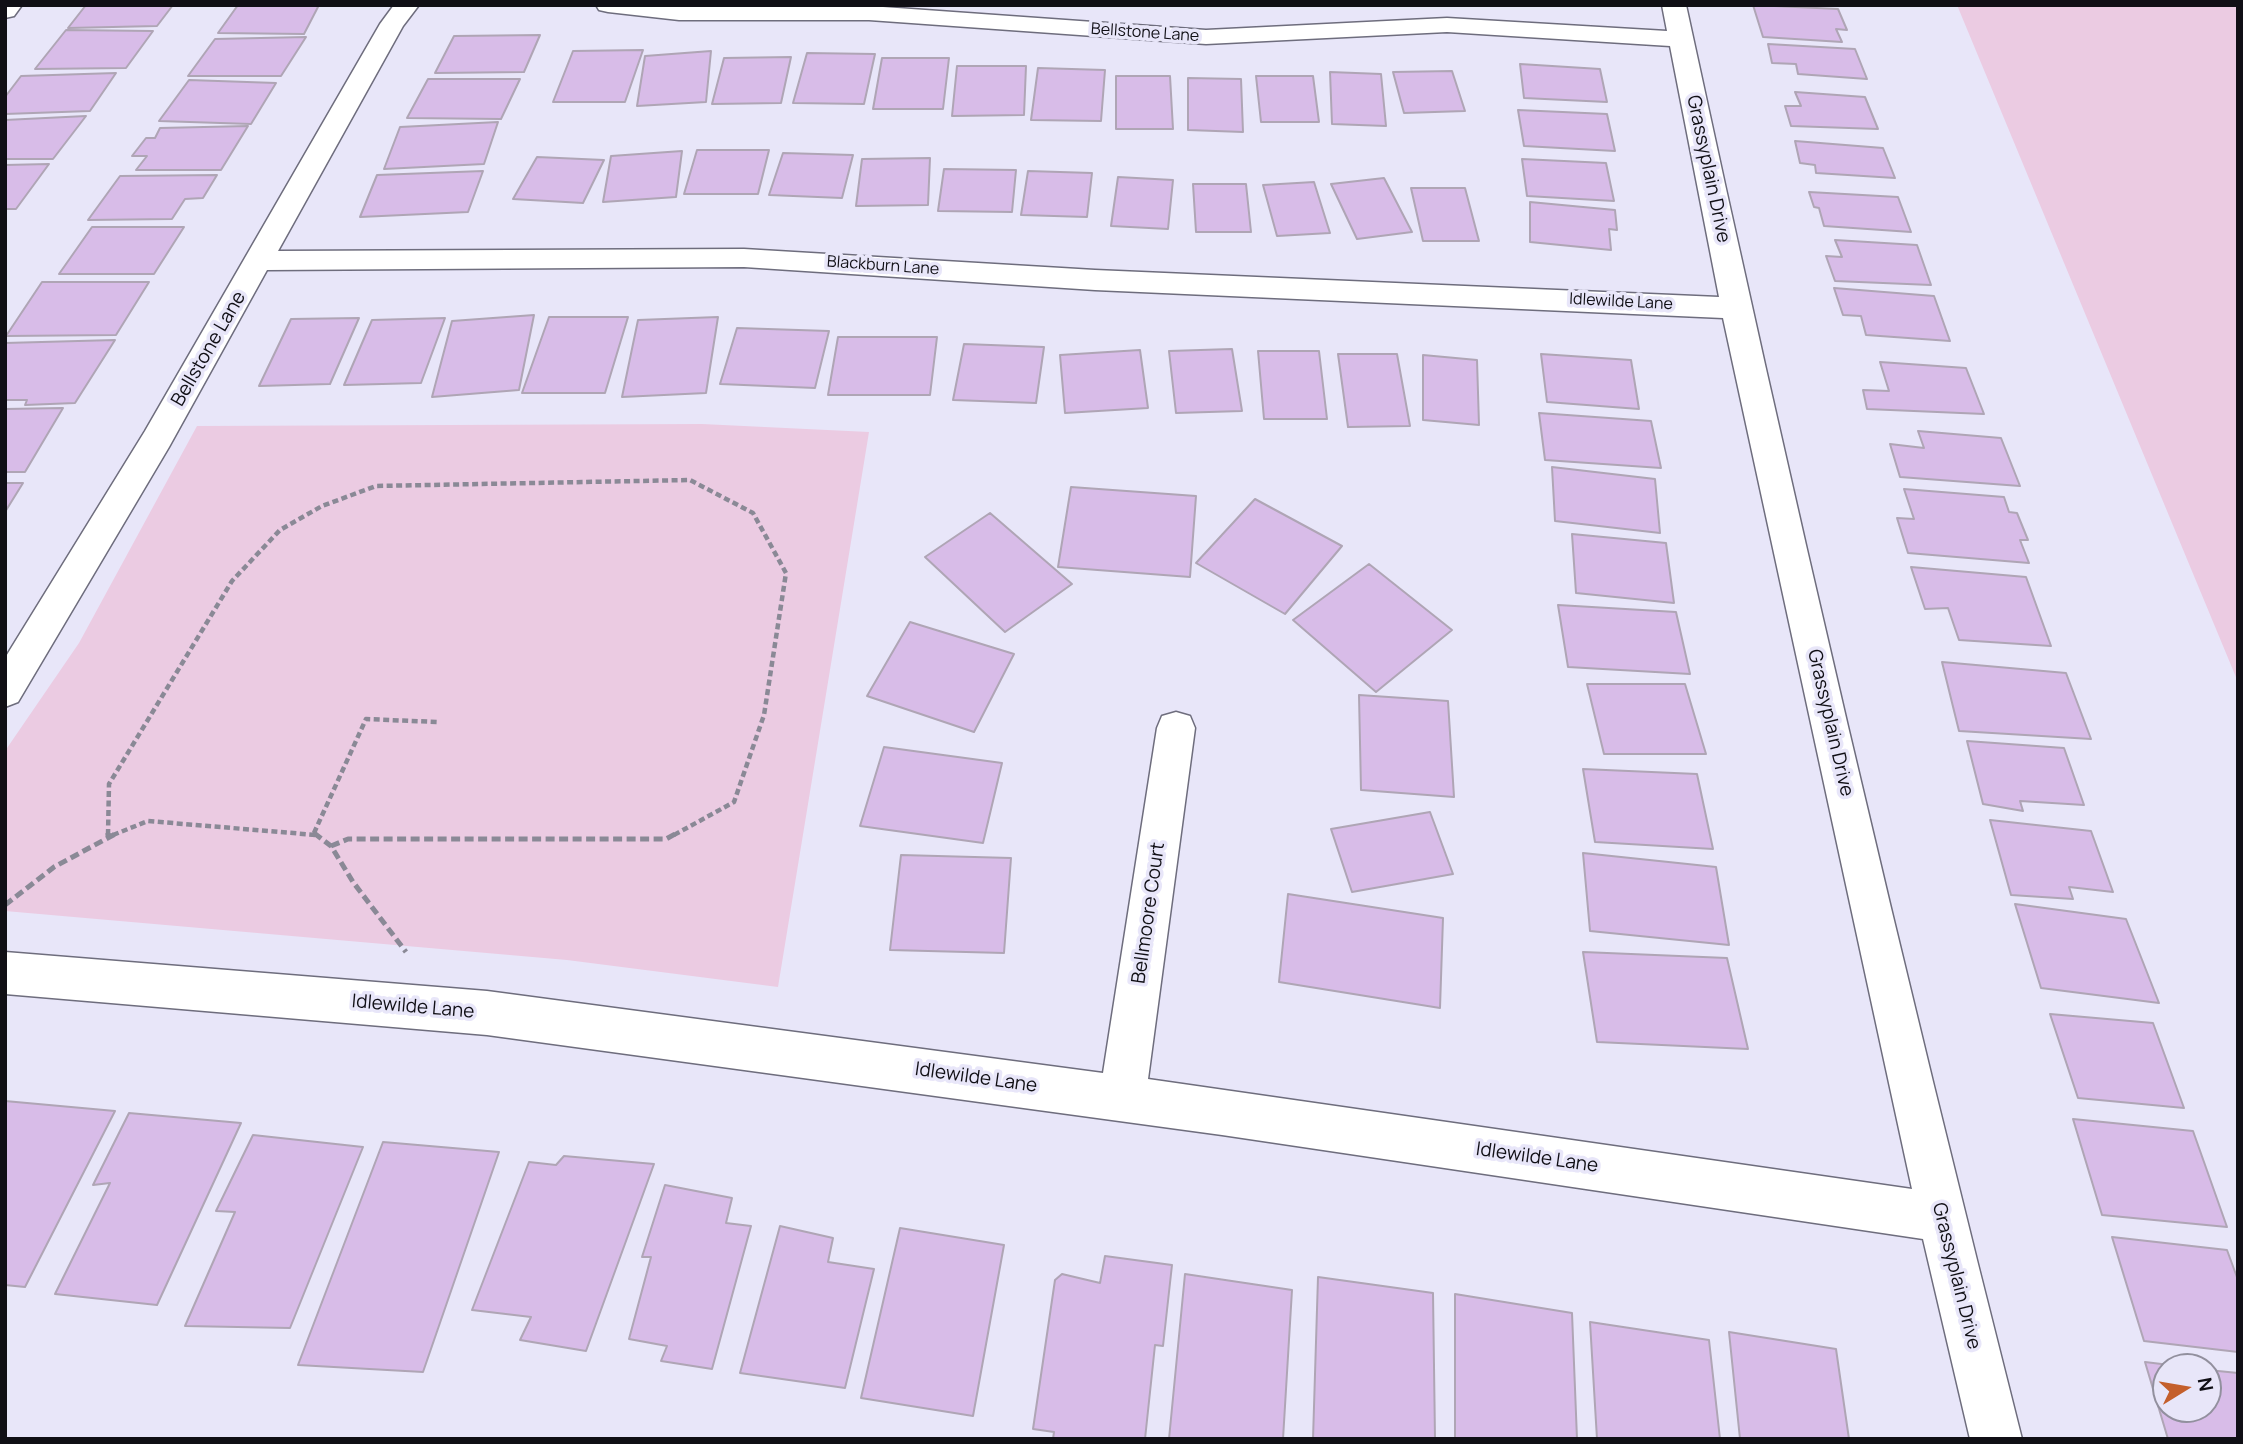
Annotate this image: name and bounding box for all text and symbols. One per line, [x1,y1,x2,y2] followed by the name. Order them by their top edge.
[1090,20,1200,46] street label: Bellstone Lane
[1681,93,1735,245] street label: Grassyplain Drive
[826,252,940,280] street label: Blackburn Lane
[167,288,251,410] street label: Bellstone Lane
[1569,290,1673,314] street label: Idlewilde Lane
[1802,647,1858,799] street label: Grassyplain Drive
[1128,841,1170,985] street label: Bellmoore Court
[351,990,475,1024] street label: Idlewilde Lane
[913,1058,1039,1098] street label: Idlewilde Lane
[1474,1138,1600,1178] street label: Idlewilde Lane
[1927,1200,1985,1352] street label: Grassyplain Drive
[2152,1353,2222,1423] north arrow
[2192,1375,2220,1394] text: N

